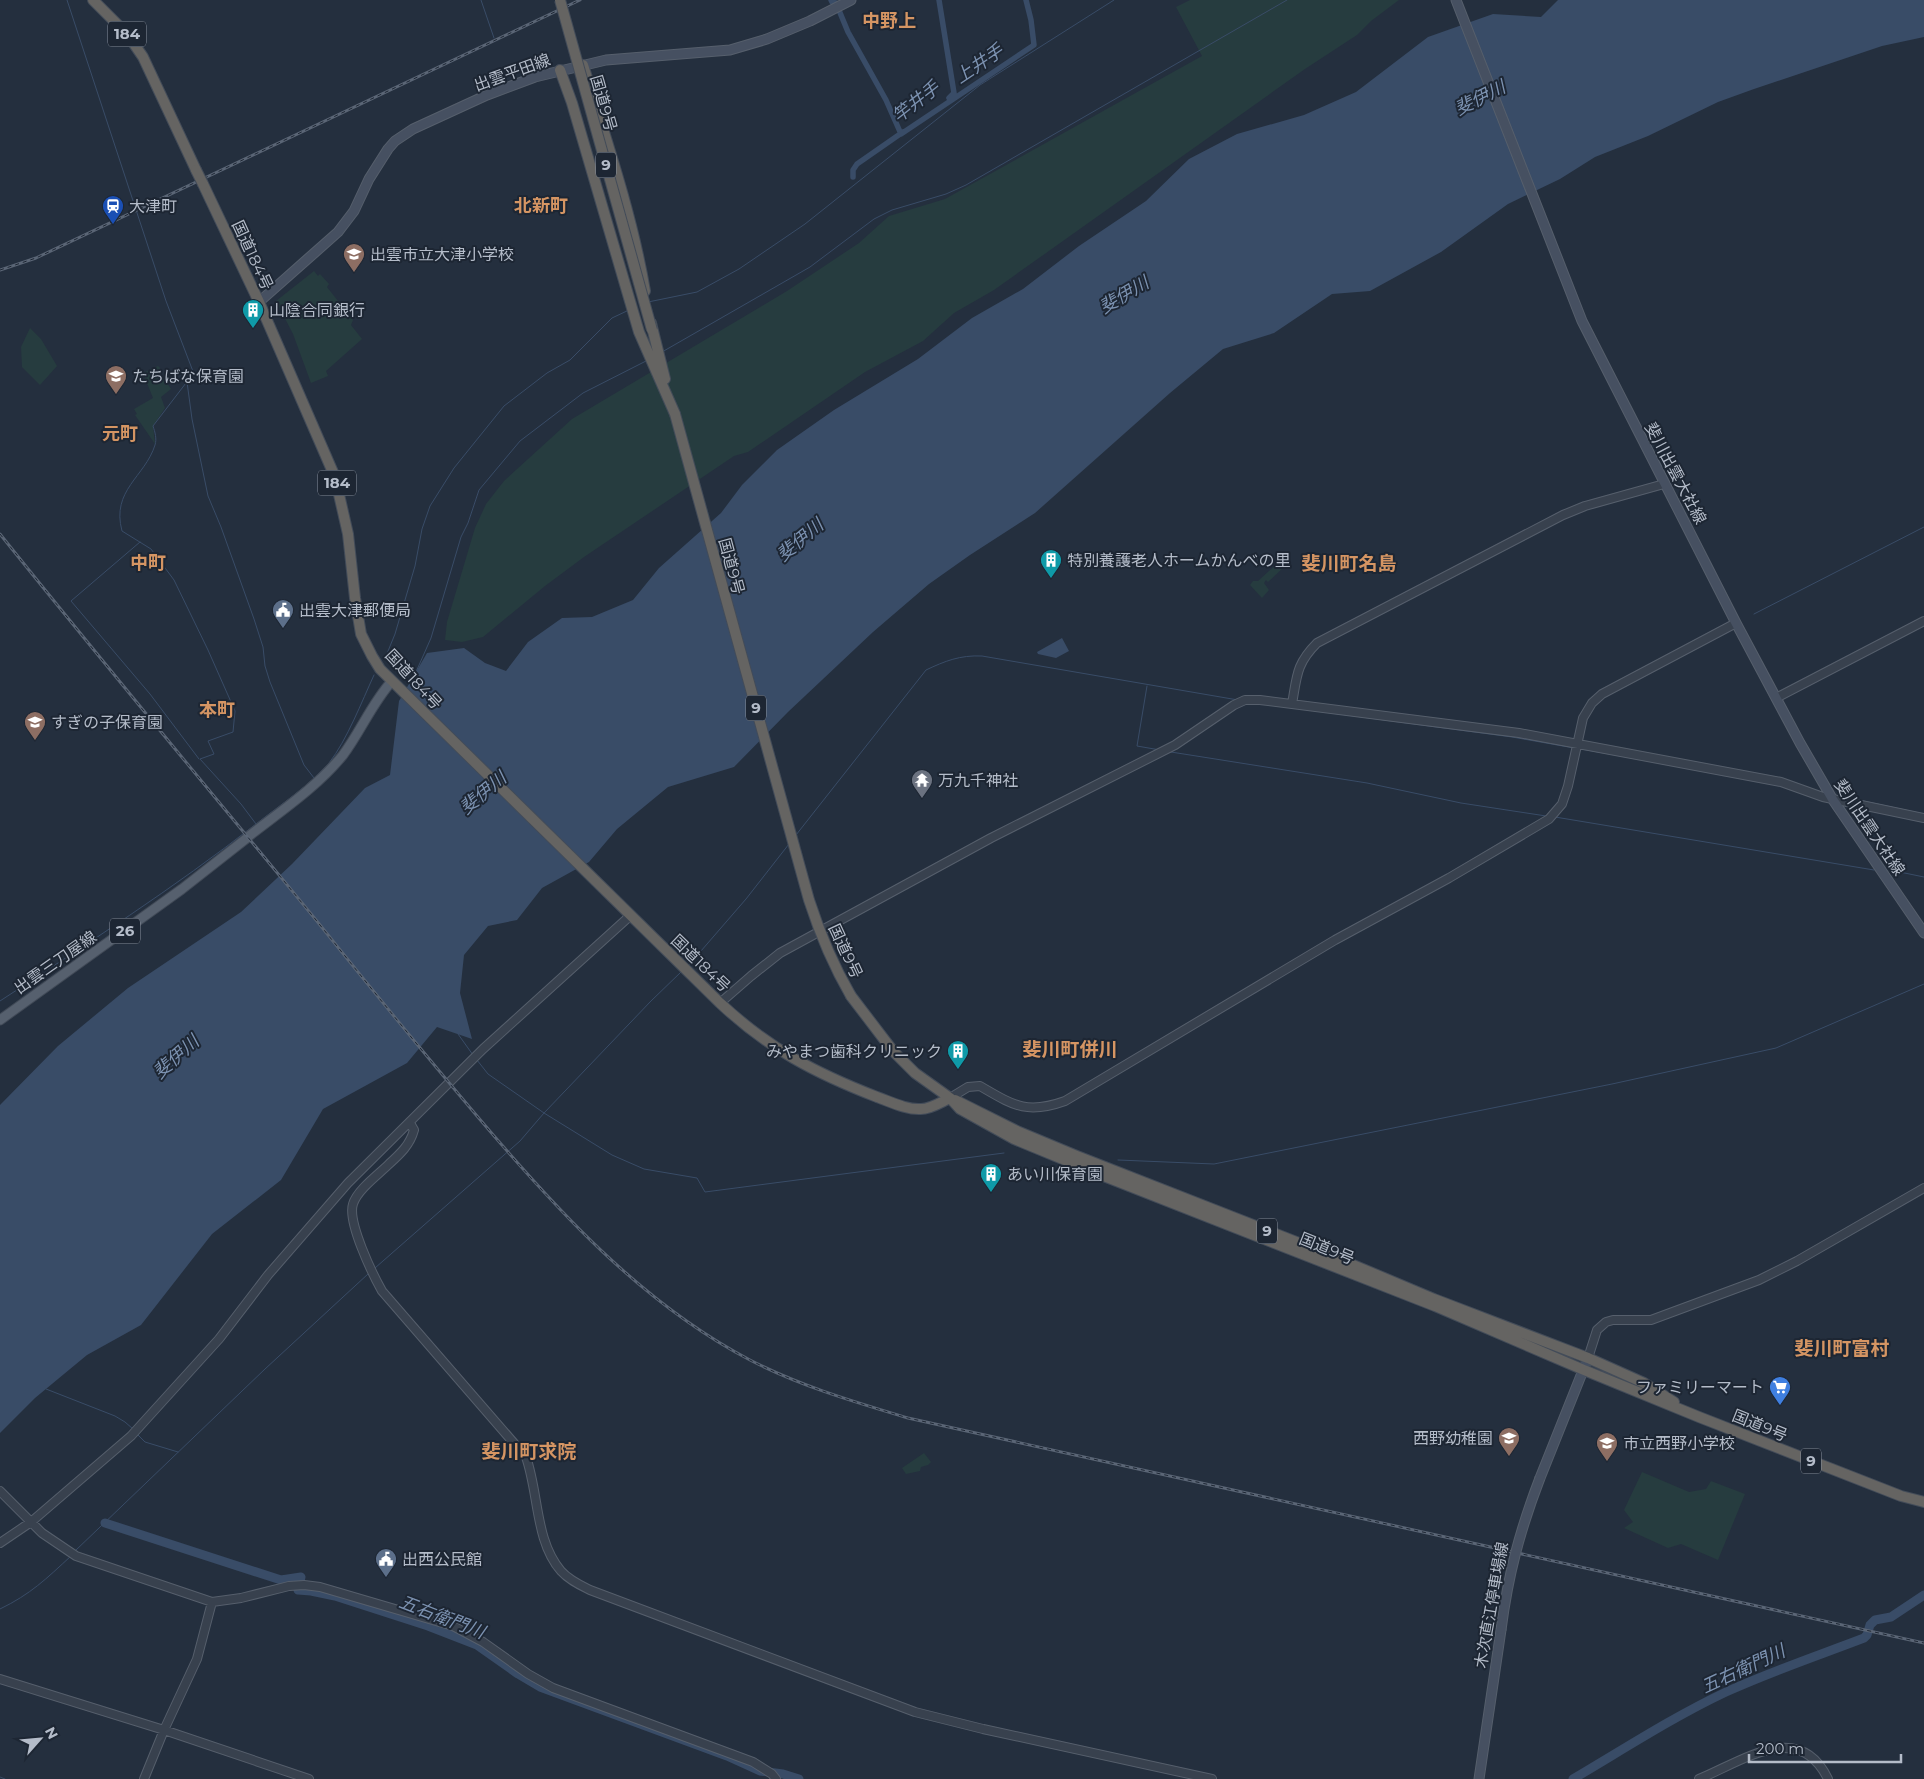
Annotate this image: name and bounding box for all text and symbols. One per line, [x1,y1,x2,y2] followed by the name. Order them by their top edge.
[862,10,916,32] district label: 中野上
[108,22,146,46] road number: 184
[950,39,1008,88] water label: 上井手
[471,50,553,95] street label: 出雲平田線
[586,73,621,134] street label: 国道9号
[1451,75,1511,120] water label: 斐伊川
[888,76,945,127] water label: 竿井手
[596,152,616,178] road number: 9
[101,194,125,225] station icon: 大津町
[514,195,568,217] district label: 北新町
[129,197,177,216] place label: 大津町
[228,217,277,293] street label: 国道184号
[342,242,366,273] school or university icon: 出雲市立大津小学校
[370,245,514,264] place label: 出雲市立大津小学校
[1095,271,1155,318] water label: 斐伊川
[241,298,265,329] building icon: 山陰合同銀行
[269,301,365,320] place label: 山陰合同銀行
[104,364,128,395] school or university icon: たちばな保育園
[132,367,244,386] place label: たちばな保育園
[1641,419,1710,527] street label: 斐川出雲大社線
[102,423,138,445] district label: 元町
[318,470,356,496] road number: 184
[772,513,829,566] water label: 斐伊川
[715,536,748,596] street label: 国道9号
[1039,548,1063,579] building icon: 特別養護老人ホームかんべの里
[1067,551,1291,570] place label: 特別養護老人ホームかんべの里
[130,552,166,574] district label: 中町
[1301,552,1397,575] district label: 斐川町名島
[271,598,295,629] public building icon: 出雲大津郵便局
[299,601,411,620] place label: 出雲大津郵便局
[381,646,446,713] street label: 国道184号
[746,696,766,720] road number: 9
[199,699,235,721] district label: 本町
[23,710,47,741] school or university icon: すぎの子保育園
[51,713,163,732] place label: すぎの子保育園
[455,766,512,819] water label: 斐伊川
[910,768,934,799] temple icon: 万九千神社
[938,771,1018,790] place label: 万九千神社
[1830,776,1909,879] street label: 斐川出雲大社線
[110,918,140,944] road number: 26
[825,921,866,981] street label: 国道9号
[11,927,100,998] street label: 出雲三刀屋線
[667,931,734,996] street label: 国道184号
[149,1029,205,1083] water label: 斐伊川
[1022,1038,1118,1061] district label: 斐川町併川
[946,1039,970,1070] building icon: みやまつ歯科クリニック
[766,1042,942,1061] place label: みやまつ歯科クリニック
[979,1162,1003,1193] building icon: あい川保育園
[1007,1165,1103,1184] place label: あい川保育園
[1257,1218,1277,1244] road number: 9
[1296,1229,1357,1268] street label: 国道9号
[1794,1337,1890,1360] district label: 斐川町富村
[1768,1375,1792,1406] supermarket icon: ファミリーマート
[1636,1378,1764,1397] place label: ファミリーマート
[1729,1406,1790,1445] street label: 国道9号
[1497,1426,1521,1457] school or university icon: 西野幼稚園
[1413,1429,1493,1448] place label: 西野幼稚園
[1595,1431,1619,1462] school or university icon: 市立西野小学校
[1623,1434,1735,1453] place label: 市立西野小学校
[481,1440,577,1463] district label: 斐川町求院
[1801,1448,1821,1474] road number: 9
[1471,1540,1512,1670] street label: 木次直江停車場線
[374,1547,398,1578] public building icon: 出西公民館
[402,1550,482,1569] place label: 出西公民館
[396,1591,490,1644] water label: 五右衛門川
[1698,1639,1790,1698] water label: 五右衛門川
[15,1714,65,1764] north arrow
[41,1724,62,1742] text: N
[1749,1732,1902,1764] scale bar
[1756,1739,1804,1758] text: 200 m

